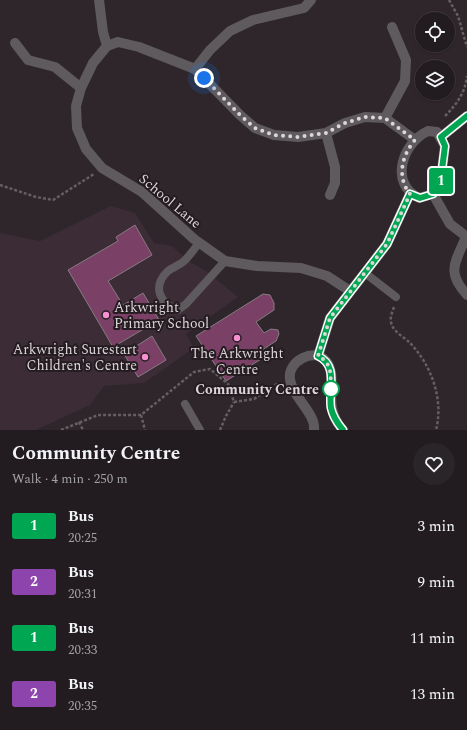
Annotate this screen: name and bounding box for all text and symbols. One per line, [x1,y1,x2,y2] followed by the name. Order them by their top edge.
[415,12,455,100] map controls
[415,12,455,52] button: locate
[415,60,455,100] button: layers
[194,68,214,88] your location
[428,168,454,194] line badge: 1
[134,169,206,234] street label: School Lane
[437,170,445,191] text: 1
[114,297,209,334] place label: Arkwright Primary School
[101,310,111,320] marker: Arkwright Primary School
[232,333,242,343] marker: The Arkwright Centre
[13,339,137,376] place label: Arkwright Surestart Children's Centre
[191,343,283,380] place label: The Arkwright Centre
[140,352,150,362] marker: Arkwright Surestart Children's Centre
[195,379,319,400] place label: Community Centre
[322,380,340,398] marker: Community Centre
[12,439,180,468] text: Community Centre
[413,443,455,485] button: heart
[12,469,128,489] text: Walk · 4 min · 250 m
[68,505,94,528] text: Bus
[30,515,38,536] text: 1
[417,515,455,538] text: 3 min
[68,528,97,548] text: 20:25
[68,561,94,584] text: Bus
[30,571,38,592] text: 2
[417,571,455,594] text: 9 min
[68,584,97,604] text: 20:31
[68,617,94,640] text: Bus
[30,627,38,648] text: 1
[410,627,455,650] text: 11 min
[68,640,97,660] text: 20:33
[68,673,94,696] text: Bus
[30,683,38,704] text: 2
[410,683,455,706] text: 13 min
[68,696,97,716] text: 20:35

